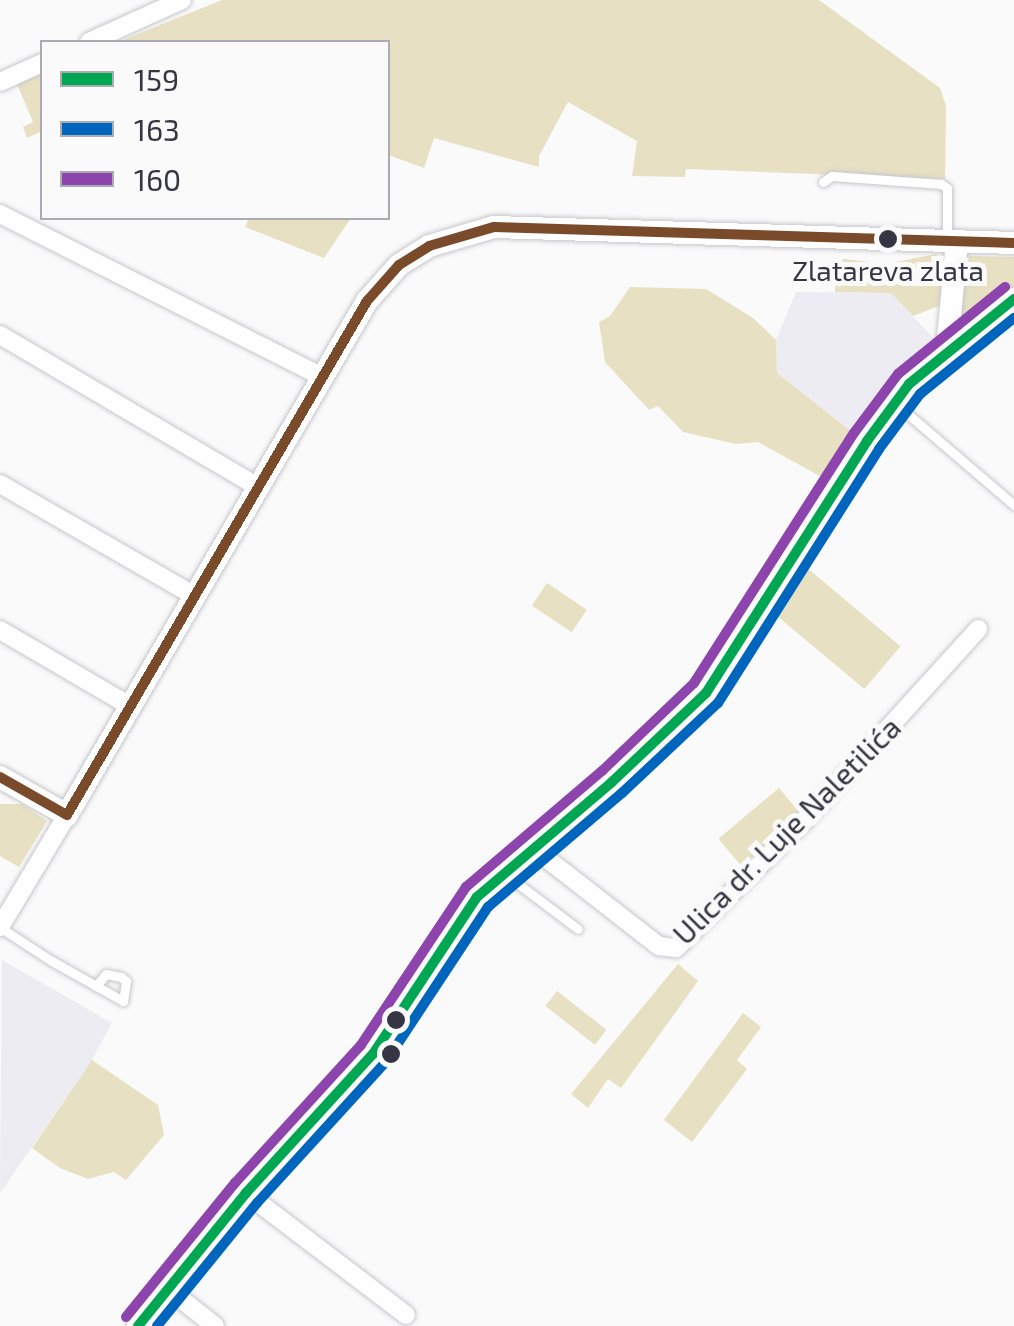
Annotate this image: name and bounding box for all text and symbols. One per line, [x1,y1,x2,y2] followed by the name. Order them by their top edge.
[40,40,390,220] legend
[134,61,179,97] text: 159
[134,111,180,147] text: 163
[134,161,181,197] text: 160
[878,229,898,249] marker: Zlatareva zlata
[792,253,984,287] place label: Zlatareva zlata
[665,709,907,951] street label: Ulica dr. Luje Naletilića
[386,1010,406,1030] unlabelled marker
[381,1044,401,1064] unlabelled marker

